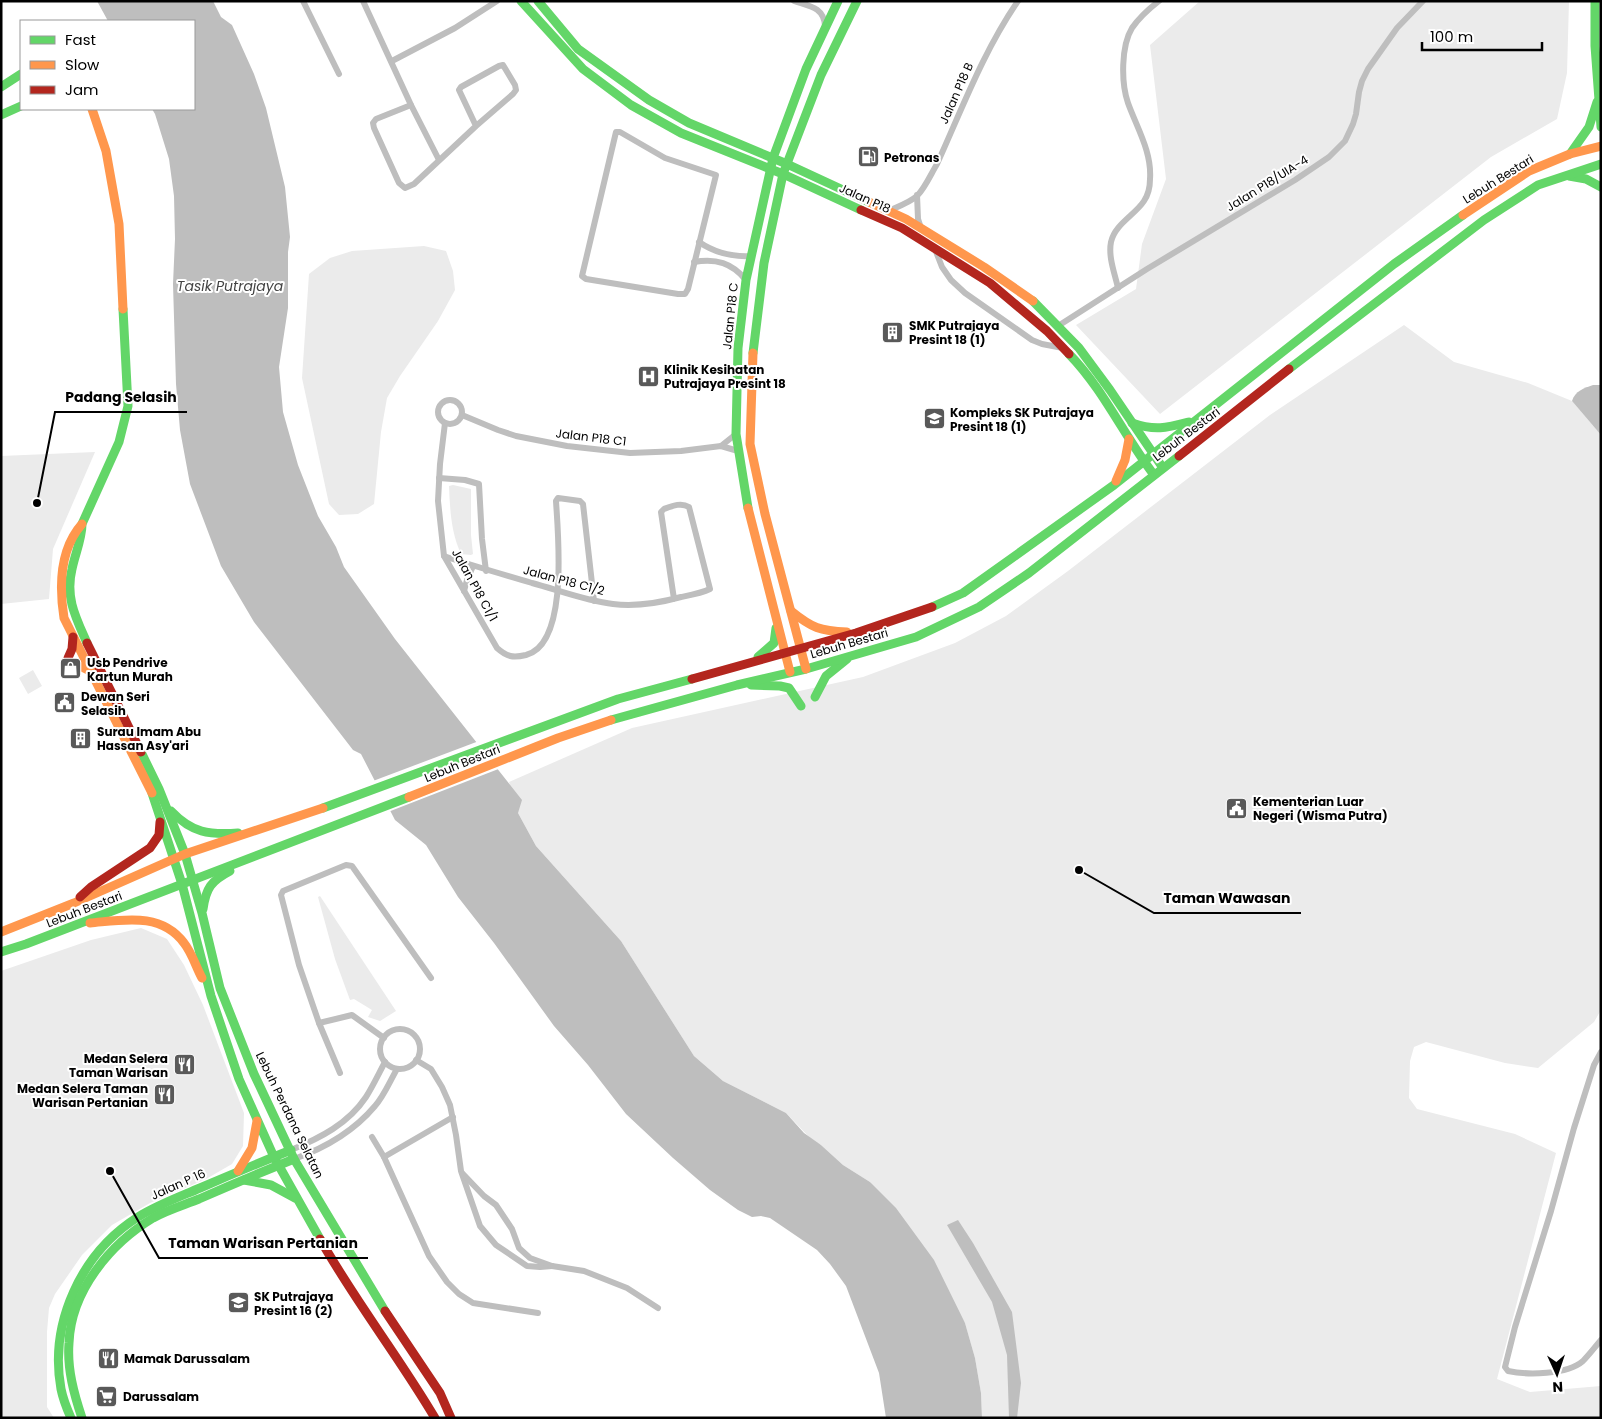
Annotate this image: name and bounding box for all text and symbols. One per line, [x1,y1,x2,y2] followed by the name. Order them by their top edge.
[20,20,195,110] legend
[1422,20,1542,52] scale bar
[1430,26,1473,47] text: 100 m
[65,29,96,50] text: Fast
[65,54,100,75] text: Slow
[935,60,977,126] street label: Jalan P18 B
[65,79,99,100] text: Jam
[856,145,880,169] fuel station icon: Petronas
[884,149,940,166] place label: Petronas
[1223,151,1312,215] street label: Jalan P18/UIA-4
[1459,151,1537,207] street label: Lebuh Bestari
[837,179,893,217] street label: Jalan P18
[177,276,284,296] water label: Tasik Putrajaya
[718,282,742,350] street label: Jalan P18 C
[909,317,999,348] place label: SMK Putrajaya Presint 18 (1)
[881,320,905,344] building icon: SMK Putrajaya Presint 18 (1)
[664,361,786,392] place label: Klinik Kesihatan Putrajaya Presint 18
[636,364,660,388] hospital icon: Klinik Kesihatan Putrajaya Presint 18
[55,383,187,412] callout: Padang Selasih
[65,387,177,407] text: Padang Selasih
[1149,403,1223,465] street label: Lebuh Bestari
[950,404,1094,435] place label: Kompleks SK Putrajaya Presint 18 (1)
[922,407,946,431] school or university icon: Kompleks SK Putrajaya Presint 18 (1)
[555,424,627,450] street label: Jalan P18 C1
[448,546,502,624] street label: Jalan P18 C1/1
[521,561,607,599] street label: Jalan P18 C1/2
[808,624,890,662] street label: Lebuh Bestari
[87,654,173,685] place label: Usb Pendrive Kartun Murah
[59,657,83,681] shop icon: Usb Pendrive Kartun Murah
[81,688,150,719] place label: Dewan Seri Selasih
[53,691,77,715] public building icon: Dewan Seri Selasih
[97,723,201,754] place label: Surau Imam Abu Hassan Asy'ari
[69,726,93,750] building icon: Surau Imam Abu Hassan Asy'ari
[422,740,502,786] street label: Lebuh Bestari
[1253,793,1388,824] place label: Kementerian Luar Negeri (Wisma Putra)
[1225,796,1249,820] public building icon: Kementerian Luar Negeri (Wisma Putra)
[1154,884,1301,913] callout: Taman Wawasan
[43,887,125,931] street label: Lebuh Bestari
[1163,888,1291,908] text: Taman Wawasan
[252,1049,328,1181] street label: Lebuh Perdana Selatan
[69,1050,168,1081] place label: Medan Selera Taman Warisan
[172,1053,196,1077] restaurant icon: Medan Selera Taman Warisan
[17,1080,148,1111] place label: Medan Selera Taman Warisan Pertanian
[152,1083,176,1107] restaurant icon: Medan Selera Taman Warisan Pertanian
[148,1164,208,1204] street label: Jalan P 16
[159,1229,368,1258] callout: Taman Warisan Pertanian
[168,1233,358,1253] text: Taman Warisan Pertanian
[254,1288,333,1319] place label: SK Putrajaya Presint 16 (2)
[226,1291,250,1315] school or university icon: SK Putrajaya Presint 16 (2)
[96,1346,120,1370] restaurant icon: Mamak Darussalam
[1532,1349,1582,1399] north arrow
[124,1350,250,1367] place label: Mamak Darussalam
[1552,1377,1563,1397] text: N
[95,1384,119,1408] supermarket icon: Darussalam
[123,1388,199,1405] place label: Darussalam

